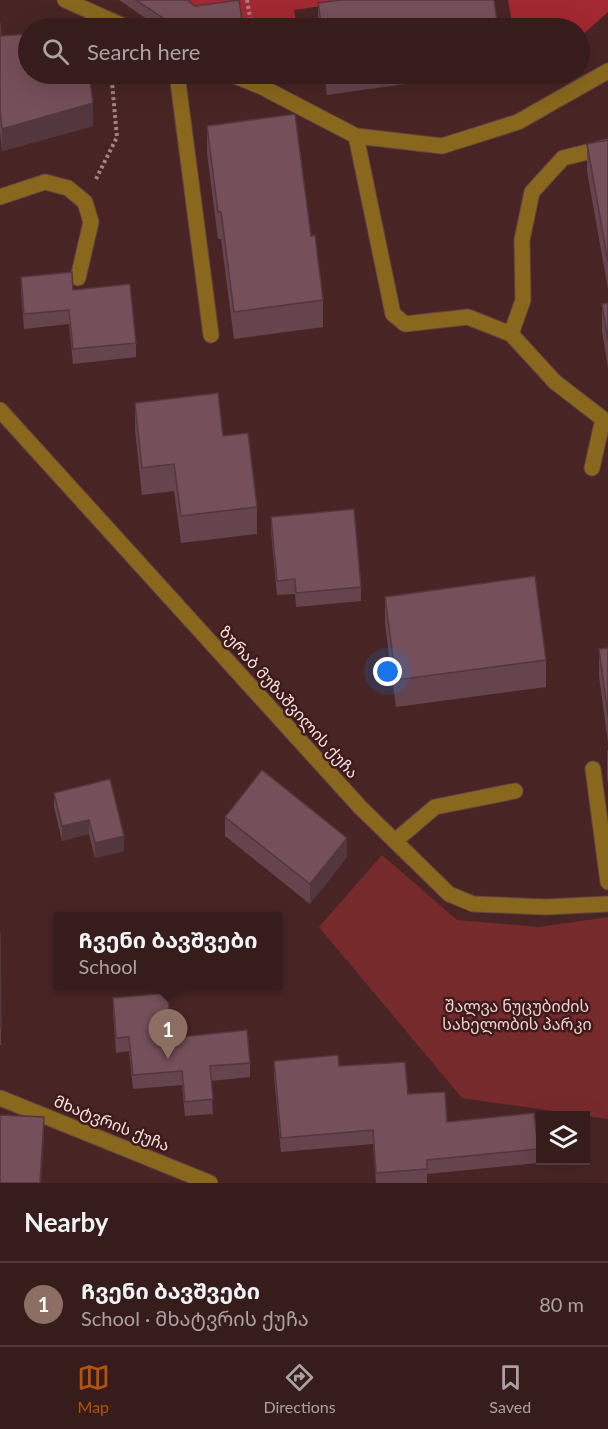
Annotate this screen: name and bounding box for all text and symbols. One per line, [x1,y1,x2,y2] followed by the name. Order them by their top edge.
[18,18,590,84] search box
[39,35,72,68] icon: search
[87,38,200,65] text: Search here
[215,622,363,783] street label: ზურაბ მუზაშვილის ქუჩა
[373,657,402,686] your location
[54,912,282,990] popup
[78,926,258,953] text: Ჩვენი ბავშვები
[78,954,137,978] text: School
[442,996,592,1035] park label: შალვა ნუცუბიძის სახელობის პარკი
[148,1010,188,1059] pin: 1
[51,1091,173,1155] street label: მხატვრის ქუჩა
[536,1111,590,1165] map controls
[536,1111,590,1165] button: layers
[24,1206,109,1238] text: Nearby
[81,1277,260,1304] text: Ჩვენი ბავშვები
[38,1292,49,1316] text: 1
[539,1292,584,1316] text: 80 m
[81,1306,309,1330] text: School · მხატვრის ქუჩა
[77,1361,110,1416] tab: Map
[263,1361,336,1416] tab: Directions
[489,1361,531,1416] tab: Saved

